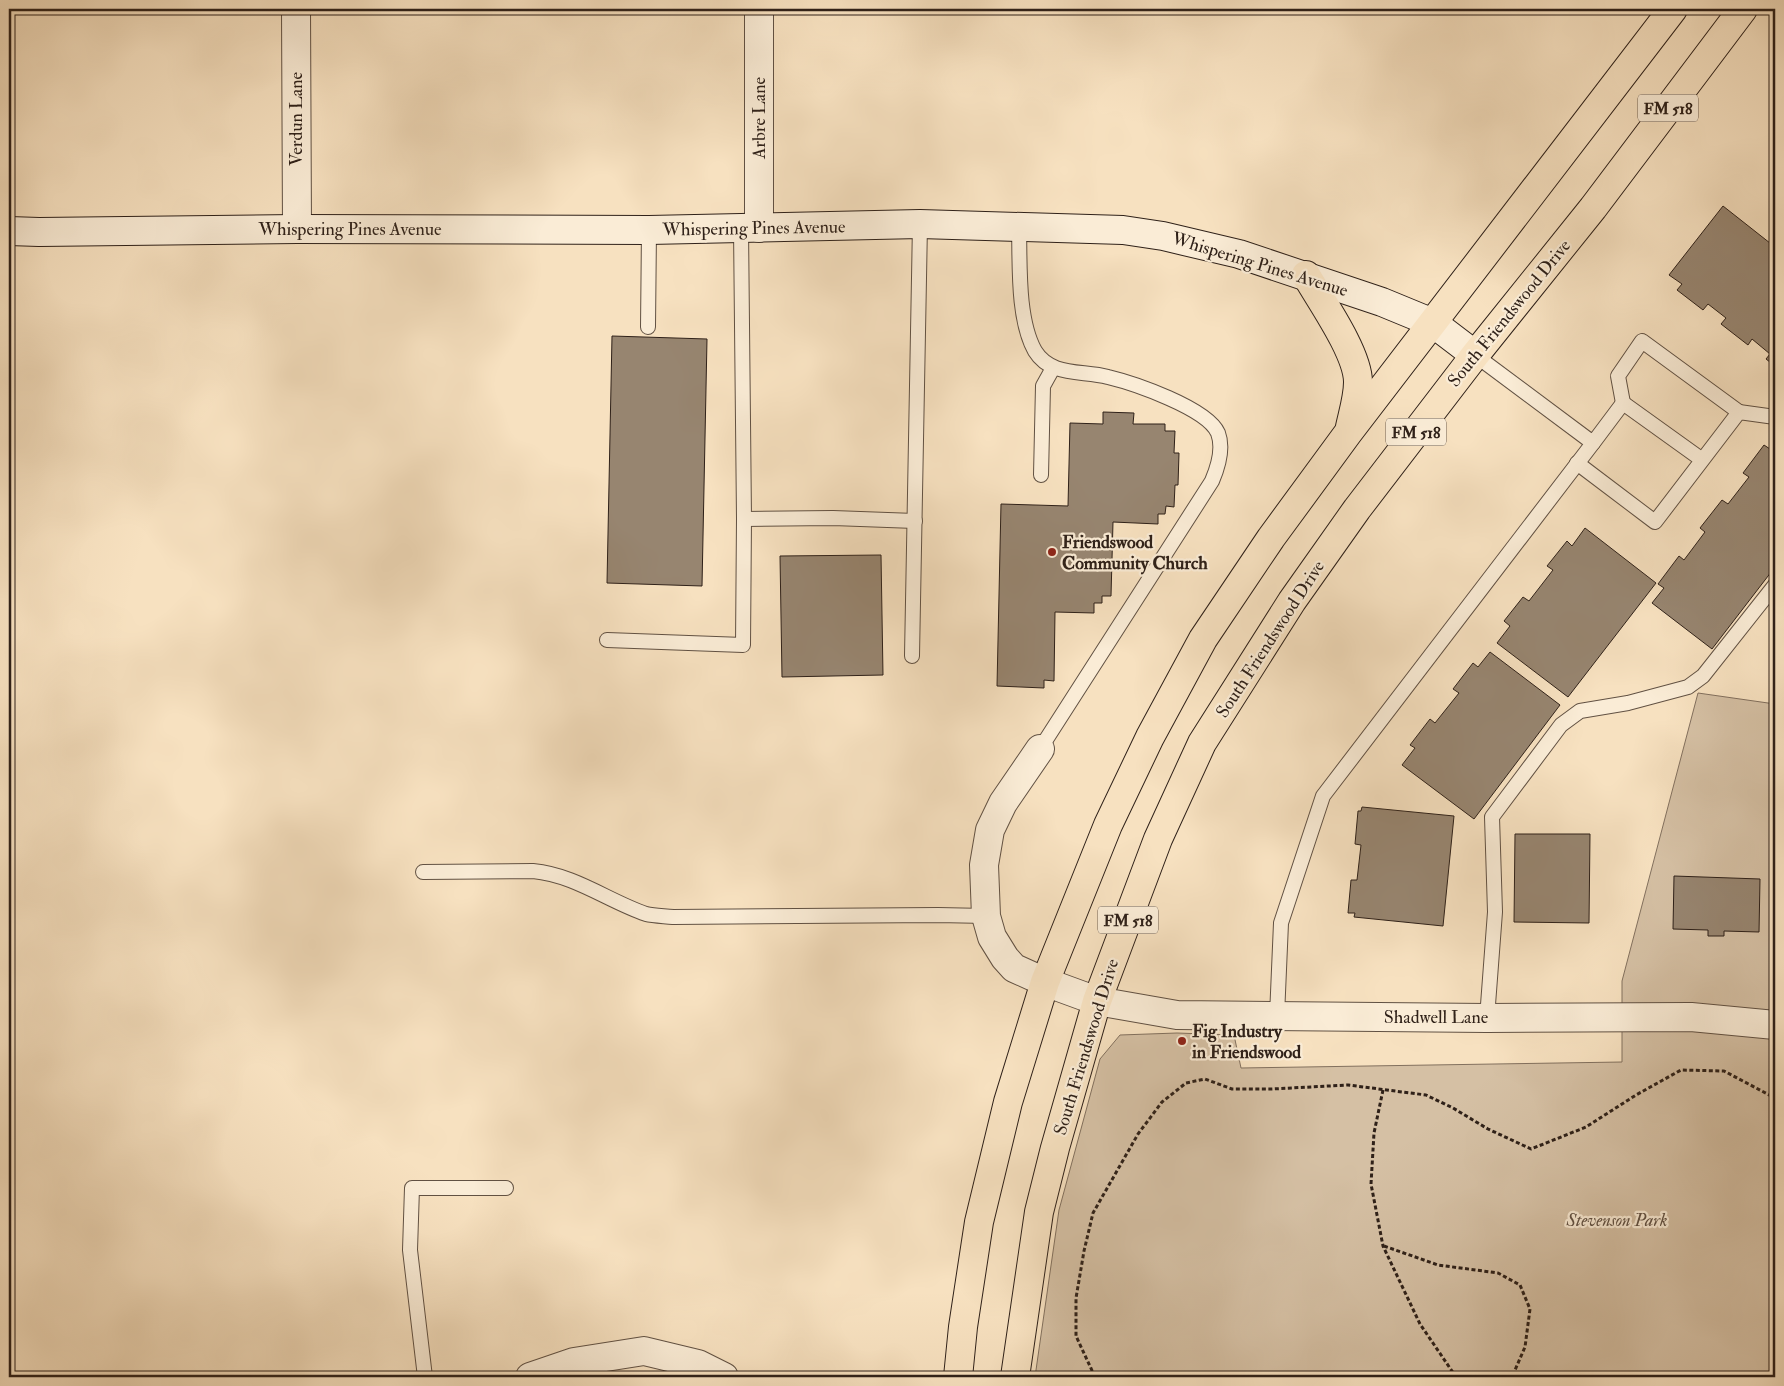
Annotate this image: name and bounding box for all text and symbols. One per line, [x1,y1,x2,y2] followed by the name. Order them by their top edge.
[285,72,308,166] street label: Verdun Lane
[748,76,771,160] street label: Arbre Lane
[1638,95,1698,122] road number: FM 518
[661,215,846,242] street label: Whispering Pines Avenue
[257,218,442,241] street label: Whispering Pines Avenue
[1168,226,1351,302] street label: Whispering Pines Avenue
[1443,235,1576,392] street label: South Friendswood Drive
[1386,418,1446,446] road number: FM 518
[1062,531,1208,575] place label: Friendswood Community Church
[1046,546,1058,558] marker: Friendswood Community Church
[1211,556,1330,722] street label: South Friendswood Drive
[1098,906,1158,934] road number: FM 518
[1049,956,1124,1138] street label: South Friendswood Drive
[1384,1006,1489,1029] street label: Shadwell Lane
[1191,1020,1301,1064] place label: Fig Industry in Friendswood
[1176,1035,1188,1047] marker: Fig Industry in Friendswood
[1566,1209,1667,1232] park label: Stevenson Park

